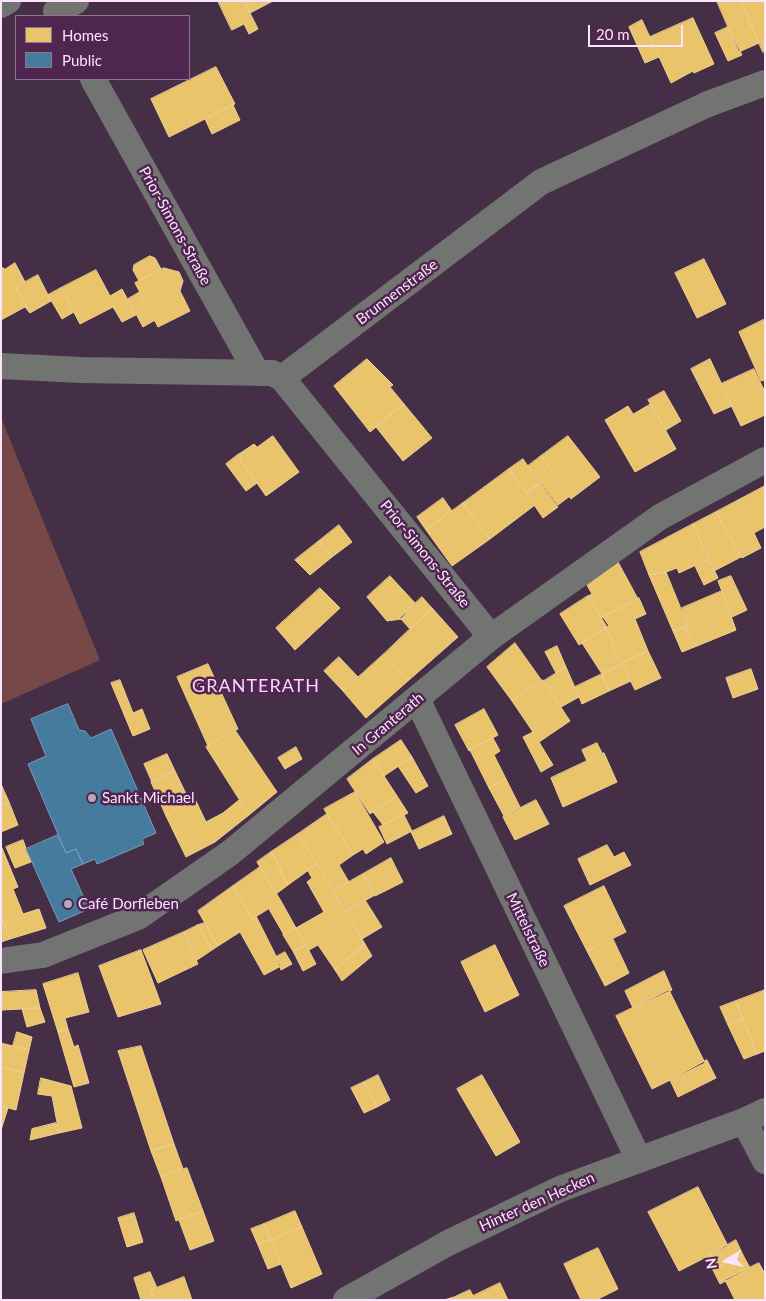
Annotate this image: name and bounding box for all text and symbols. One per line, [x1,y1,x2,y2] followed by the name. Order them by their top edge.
[15,15,190,80] legend
[591,15,686,47] scale bar
[596,25,630,43] text: 20 m
[62,26,108,44] text: Homes
[62,51,102,69] text: Public
[135,164,215,288] street label: Prior-Simons-Straße
[353,255,441,329] street label: Brunnenstraße
[376,497,474,611] street label: Prior-Simons-Straße
[191,675,321,697] district label: GRANTERATH
[349,689,427,759] street label: In Granterath
[102,789,195,807] place label: Sankt Michael
[86,792,98,804] marker: Sankt Michael
[502,890,554,970] street label: Mittelstraße
[78,895,179,913] place label: Café Dorfleben
[62,898,74,910] marker: Café Dorfleben
[477,1169,597,1235] street label: Hinter den Hecken
[701,1236,751,1286] north arrow
[701,1257,720,1270] text: N

